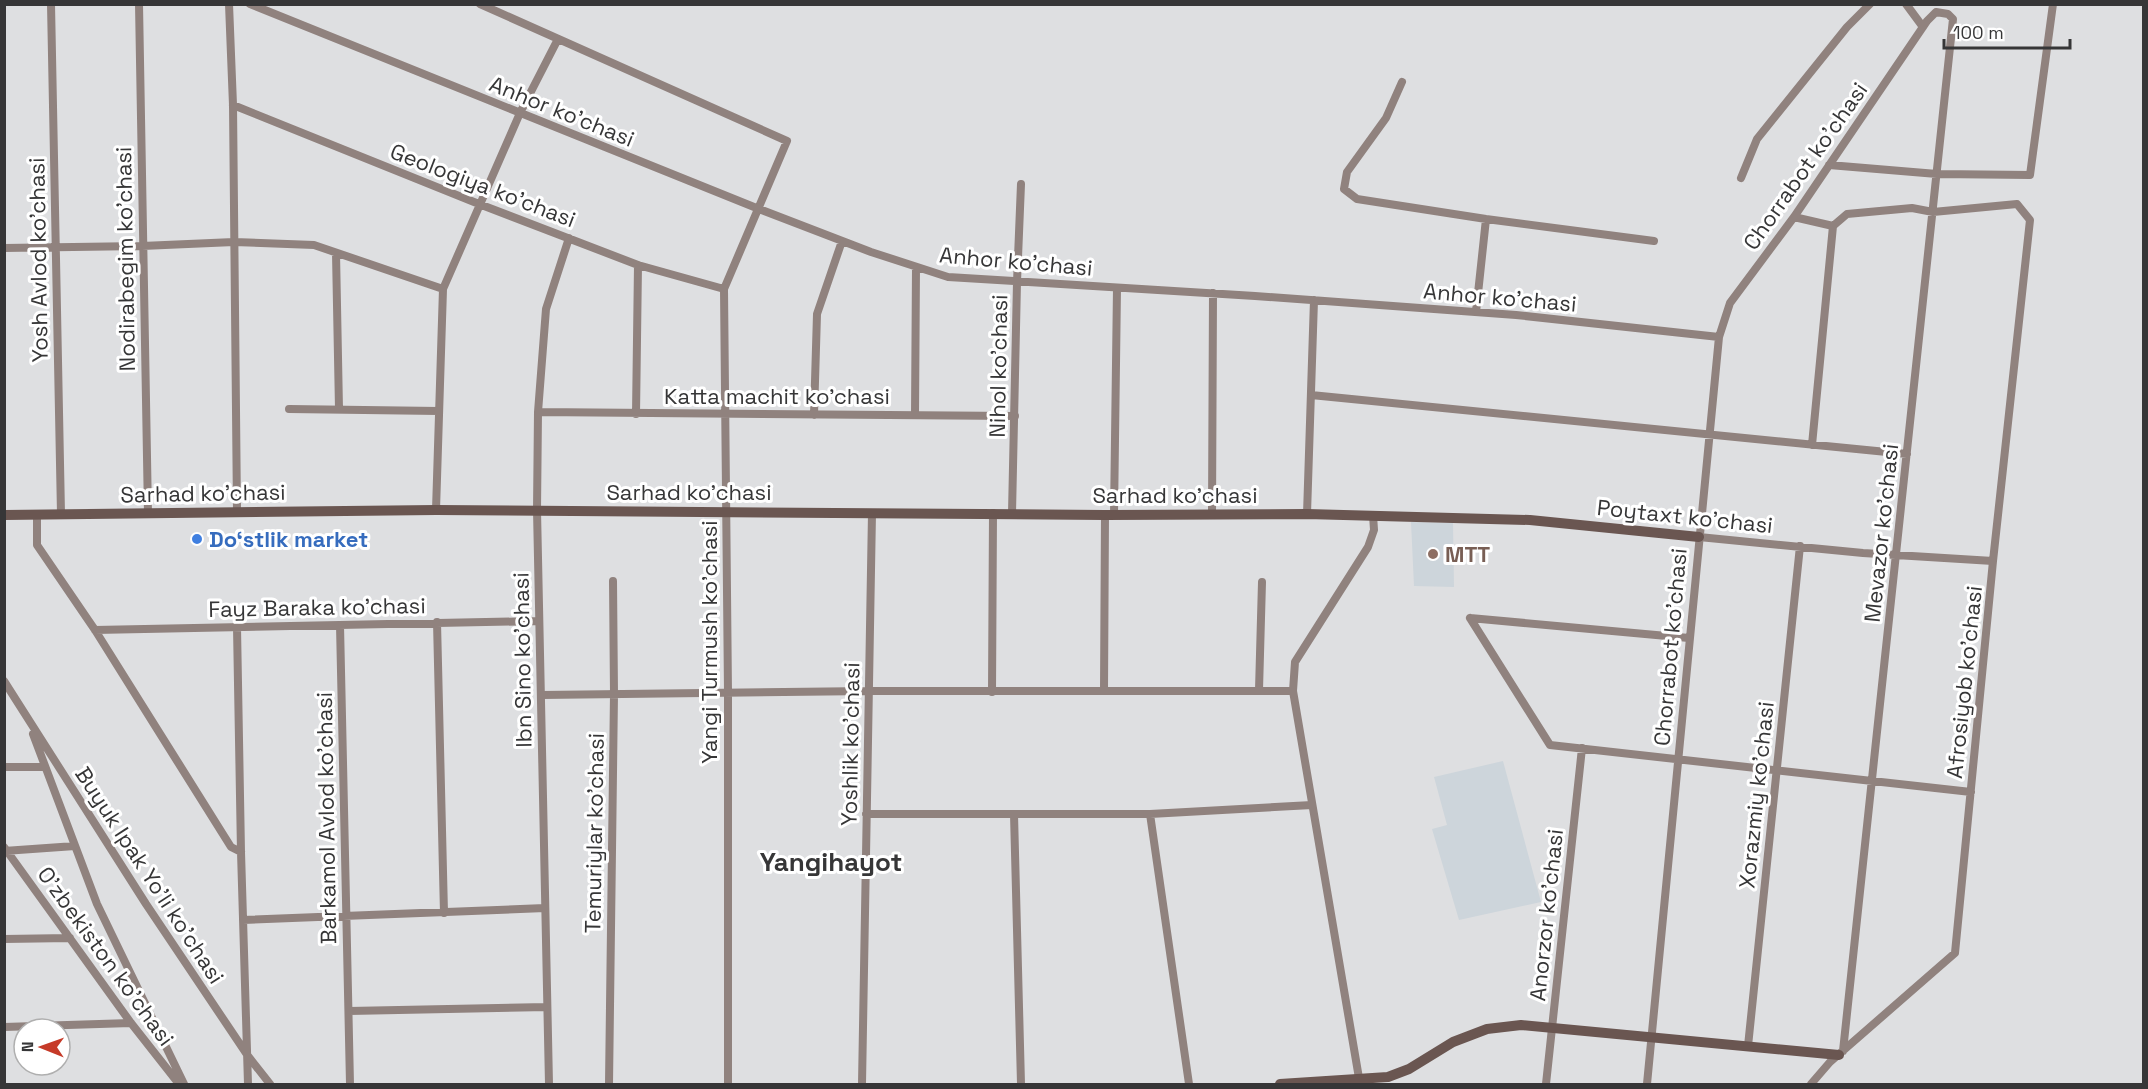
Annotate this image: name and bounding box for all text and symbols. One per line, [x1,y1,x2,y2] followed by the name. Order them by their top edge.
[1944,12,2070,50] scale bar
[1953,21,2004,44] text: 100 m
[486,69,638,153] street label: Anhor ko'chasi
[1737,77,1873,255] street label: Chorrabot ko'chasi
[386,137,580,233] street label: Geologiya ko'chasi
[109,146,141,372] street label: Nodirabegim ko'chasi
[22,157,54,363] street label: Yosh Avlod ko'chasi
[938,240,1094,282] street label: Anhor ko'chasi
[1422,276,1578,318] street label: Anhor ko'chasi
[983,294,1013,438] street label: Nihol ko'chasi
[664,382,890,410] street label: Katta machit ko'chasi
[1858,442,1904,624] street label: Mevazor ko'chasi
[120,478,286,508] street label: Sarhad ko'chasi
[606,478,772,506] street label: Sarhad ko'chasi
[1092,481,1258,509] street label: Sarhad ko'chasi
[1596,493,1774,539] street label: Poytaxt ko'chasi
[695,520,723,764] street label: Yangi Turmush ko'chasi
[209,525,368,553] place label: Doʻstlik market
[190,532,204,546] marker: Doʻstlik market
[1445,540,1490,568] place label: MTT
[1426,547,1440,561] marker: MTT
[1647,547,1693,747] street label: Chorrabot ko'chasi
[506,572,538,748] street label: Ibn Sino ko'chasi
[1940,584,1988,780] street label: Afrosiyob ko'chasi
[208,591,426,623] street label: Fayz Baraka ko'chasi
[835,662,865,826] street label: Yoshlik ko'chasi
[310,692,342,944] street label: Barkamol Avlod ko'chasi
[1732,700,1780,890] street label: Xorazmiy ko'chasi
[578,733,610,933] street label: Temuriylar ko'chasi
[69,761,231,989] street label: Buyuk Ipak Yo'li ko'chasi
[1523,828,1569,1002] street label: Anorzor ko'chasi
[760,845,902,879] district label: Yangihayot
[32,861,180,1051] street label: O'zbekiston ko'chasi
[12,1017,72,1077] north arrow
[17,1041,38,1052] text: N

